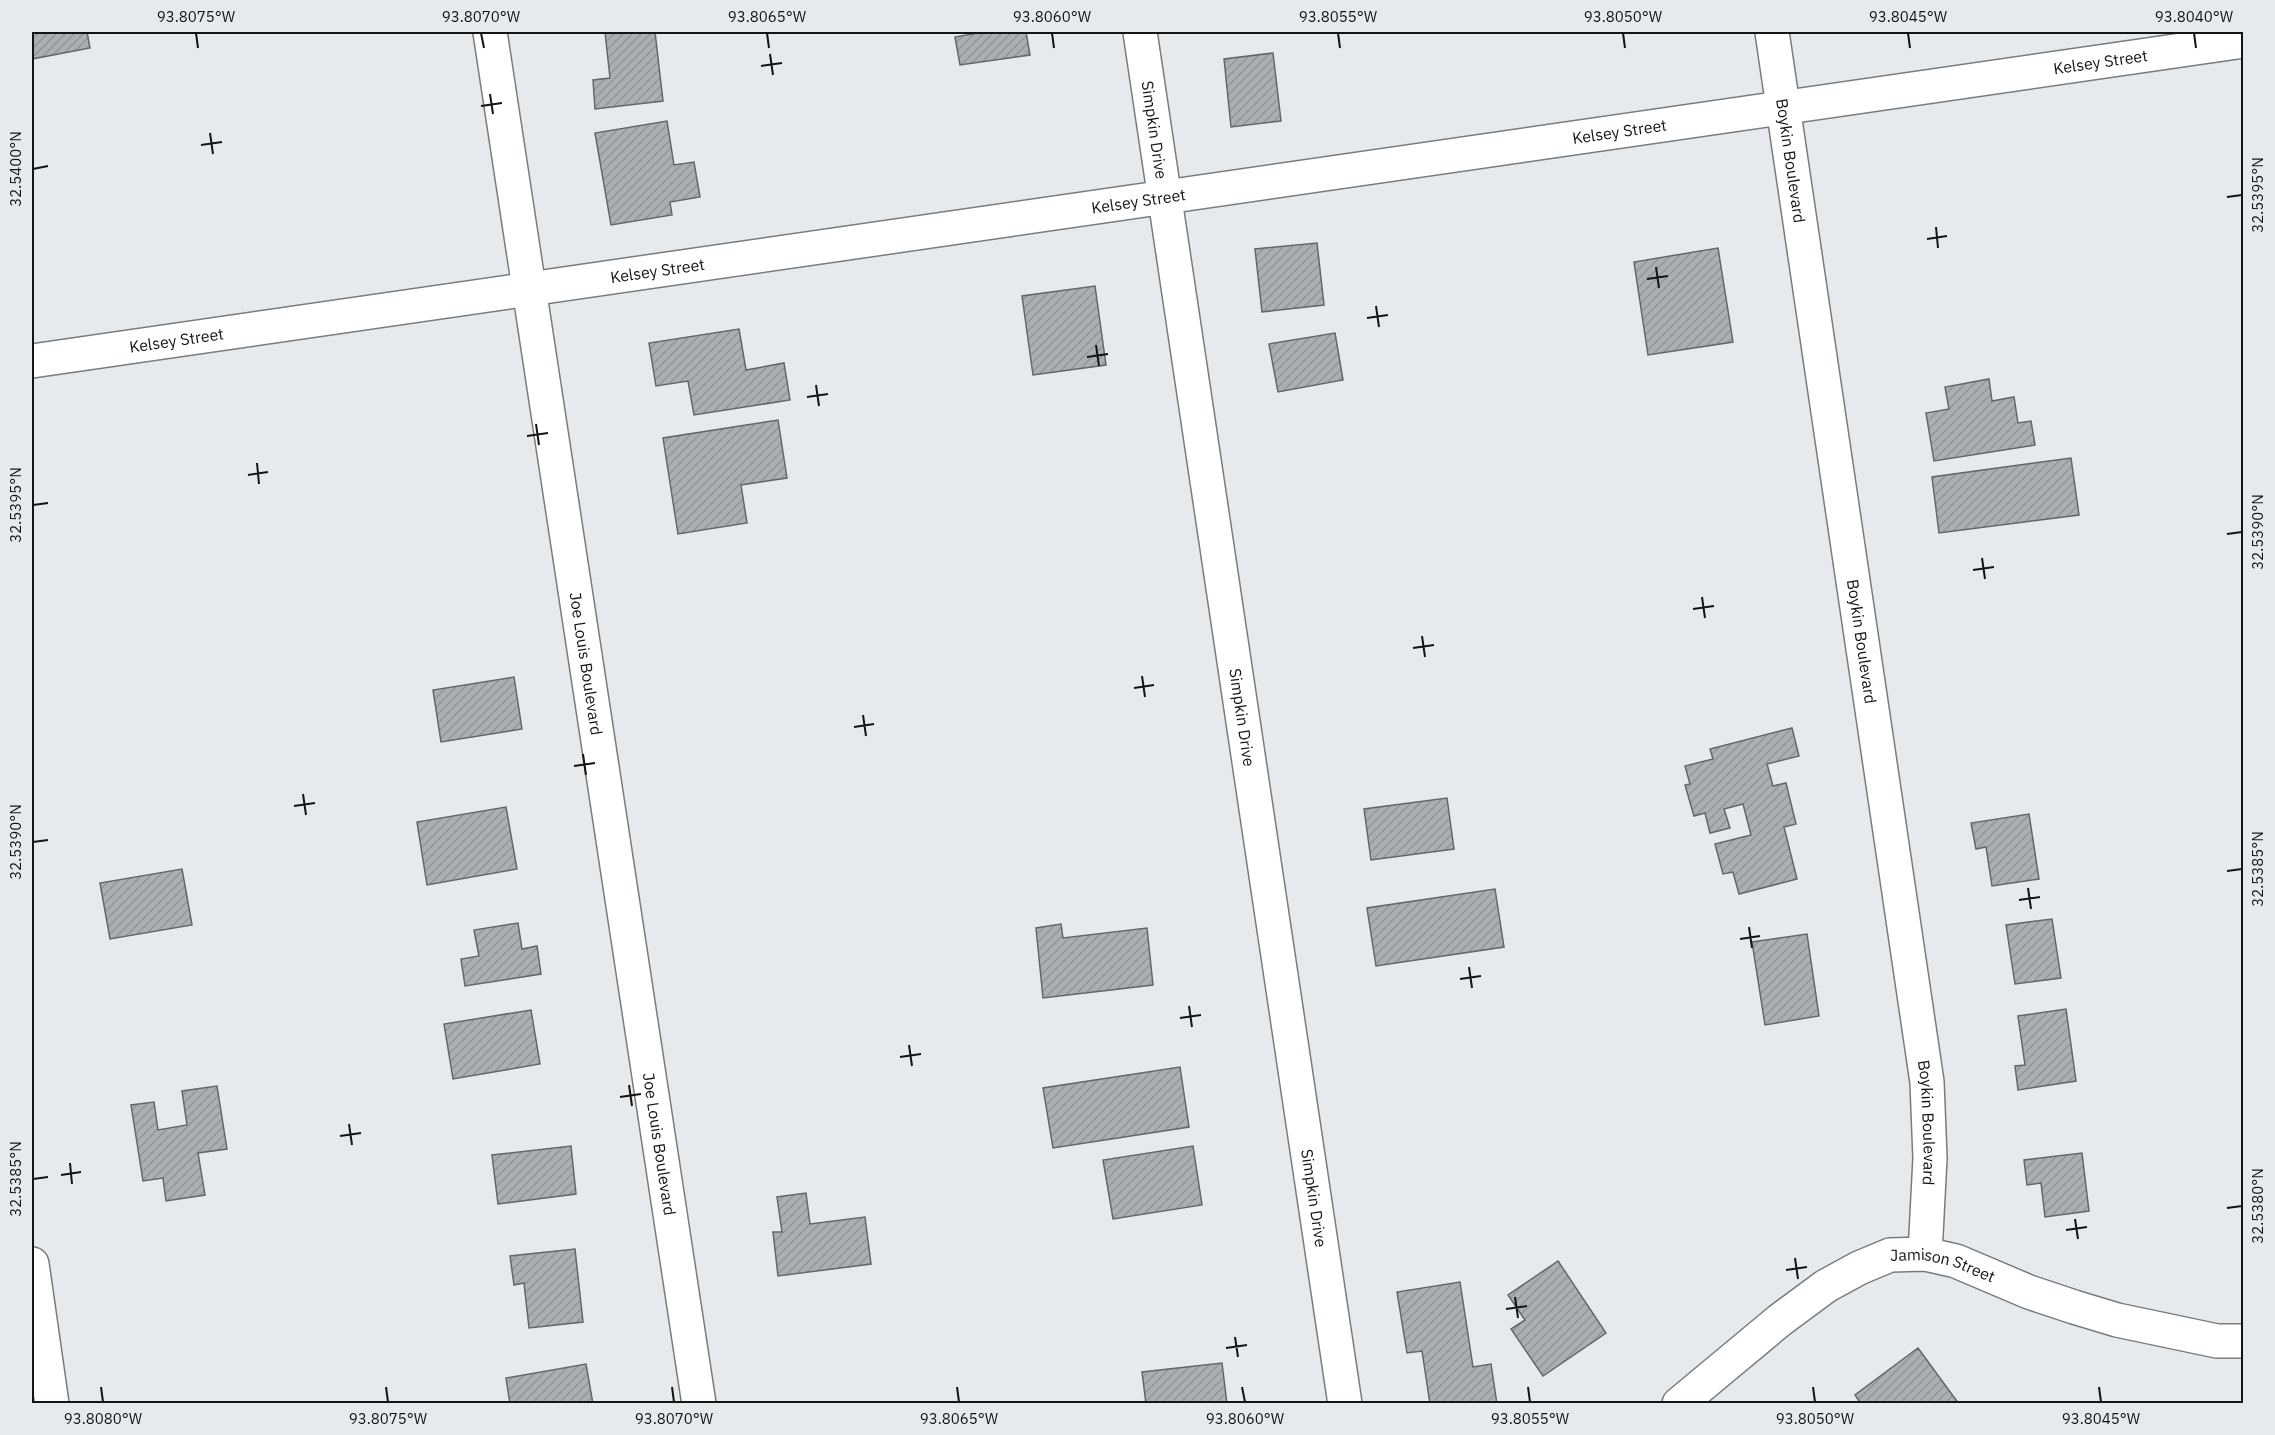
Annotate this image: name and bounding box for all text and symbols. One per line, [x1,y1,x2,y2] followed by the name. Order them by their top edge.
[157,7,236,26] text: 93.8075°W
[442,7,521,26] text: 93.8070°W
[728,7,807,26] text: 93.8065°W
[1013,7,1092,26] text: 93.8060°W
[1299,7,1378,26] text: 93.8055°W
[1584,7,1663,26] text: 93.8050°W
[1869,7,1948,26] text: 93.8045°W
[2155,7,2234,26] text: 93.8040°W
[2052,45,2149,78] street label: Kelsey Street
[1137,79,1172,181] street label: Simpkin Drive
[1772,97,1810,224] street label: Boykin Boulevard
[1571,115,1668,148] street label: Kelsey Street
[6,131,25,207] text: 32.5400°N
[2248,157,2267,233] text: 32.5395°N
[1090,184,1187,218] street label: Kelsey Street
[609,254,706,287] street label: Kelsey Street
[128,323,225,357] street label: Kelsey Street
[6,467,25,543] text: 32.5395°N
[2248,494,2267,570] text: 32.5390°N
[1843,578,1881,705] street label: Boykin Boulevard
[565,591,607,736] street label: Joe Louis Boulevard
[1225,667,1260,768] street label: Simpkin Drive
[6,804,25,880] text: 32.5390°N
[2248,831,2267,907] text: 32.5385°N
[1914,1059,1940,1186] street label: Boykin Boulevard
[639,1071,680,1217] street label: Joe Louis Boulevard
[6,1141,25,1217] text: 32.5385°N
[1297,1148,1331,1249] street label: Simpkin Drive
[2248,1168,2267,1244] text: 32.5380°N
[1890,1244,1998,1286] street label: Jamison Street
[64,1409,143,1428] text: 93.8080°W
[349,1409,428,1428] text: 93.8075°W
[635,1409,714,1428] text: 93.8070°W
[920,1409,999,1428] text: 93.8065°W
[1206,1409,1285,1428] text: 93.8060°W
[1491,1409,1570,1428] text: 93.8055°W
[1776,1409,1855,1428] text: 93.8050°W
[2062,1409,2141,1428] text: 93.8045°W

